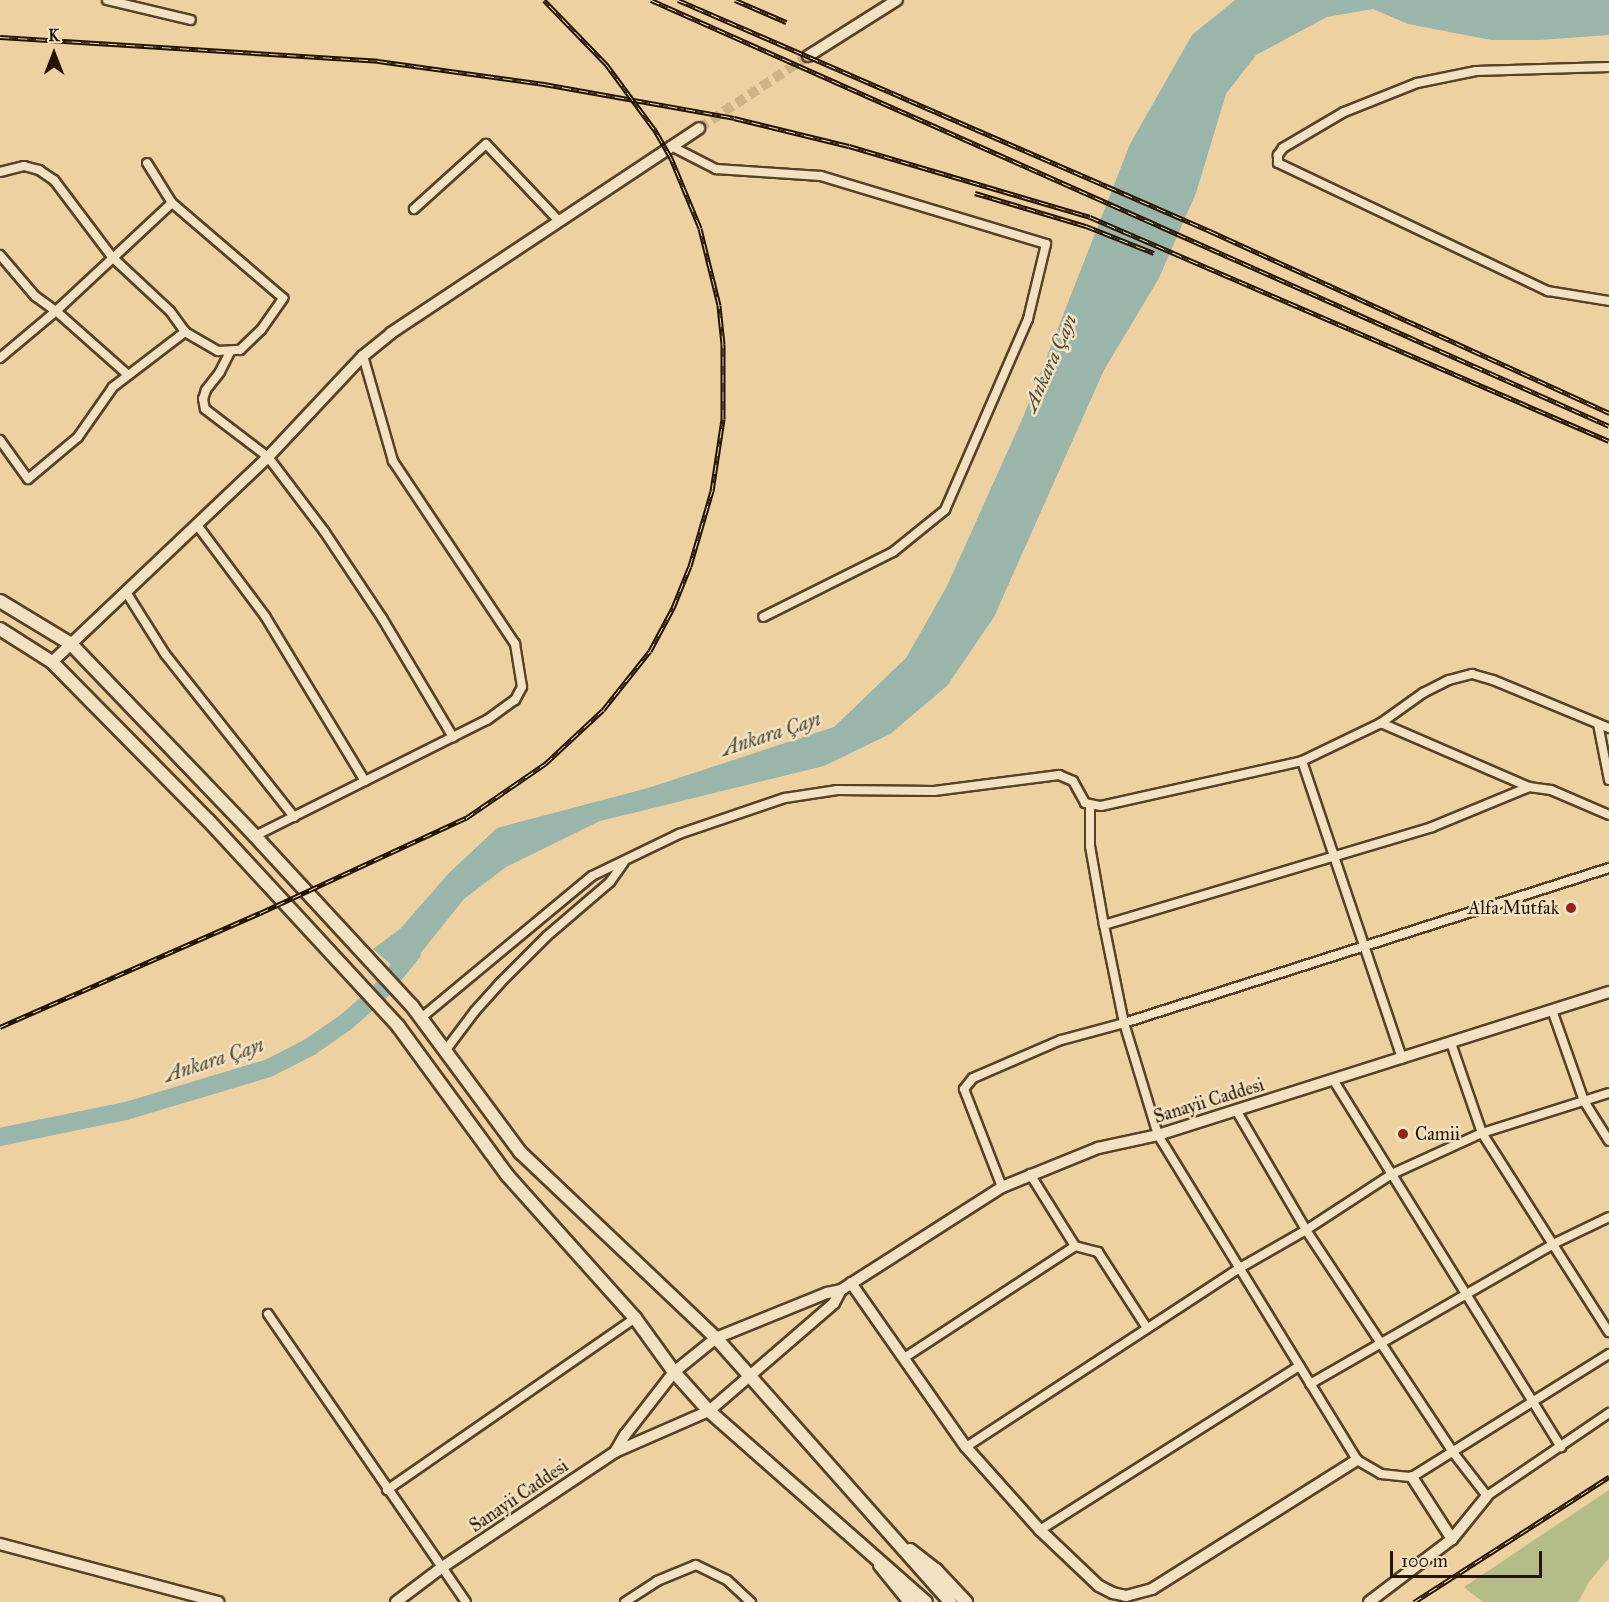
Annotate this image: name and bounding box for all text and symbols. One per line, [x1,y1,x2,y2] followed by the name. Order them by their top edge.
[24,24,84,84] north arrow
[48,26,60,45] text: K
[1018,311,1082,415] water label: Ankara Çayı
[718,707,824,761] water label: Ankara Çayı
[1468,897,1559,919] place label: Alfa Mutfak
[1564,901,1578,915] marker: Alfa Mutfak
[161,1033,267,1087] water label: Ankara Çayı
[1151,1074,1267,1128] street label: Sanayii Caddesi
[1415,1123,1460,1145] place label: Camii
[1396,1127,1410,1141] marker: Camii
[466,1455,572,1537] street label: Sanayii Caddesi
[1393,1539,1544,1577] scale bar
[1401,1550,1448,1572] text: 100 m

